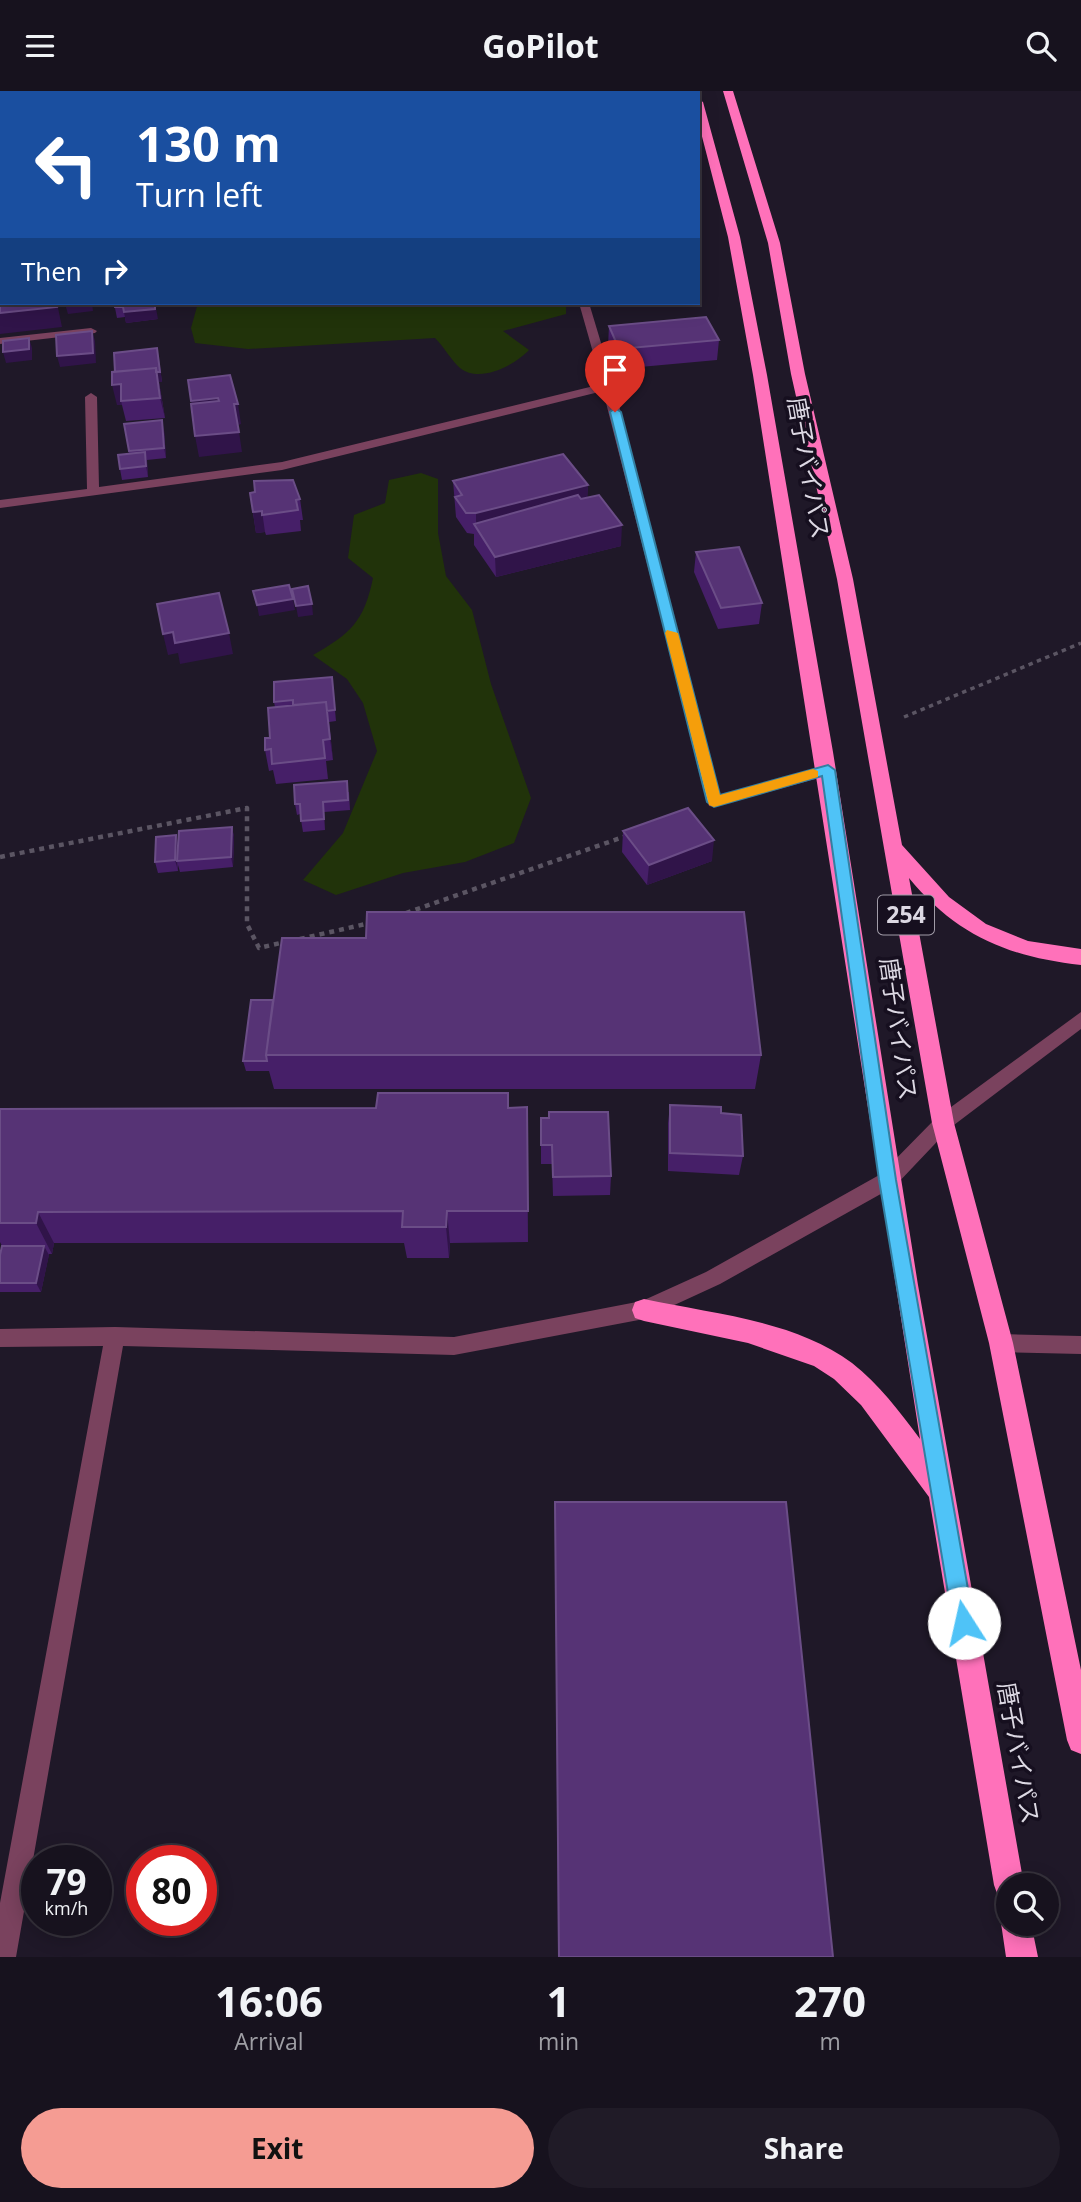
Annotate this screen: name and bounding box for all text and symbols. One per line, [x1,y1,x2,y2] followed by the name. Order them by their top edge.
[482,24,599,67] text: GoPilot
[21,27,59,65] icon: menu
[1022,27,1060,65] icon: search
[136,110,281,176] text: 130 m
[21,119,112,210] icon: left
[136,173,262,216] text: Turn left
[96,252,134,290] icon: right
[21,253,82,289] text: Then
[585,340,645,412] pin
[596,351,634,389] icon: arrive
[781,394,838,541] street label: 唐子バイパス
[878,895,934,935] road number: 254
[873,955,926,1102] street label: 唐子バイパス
[927,1586,1001,1660] position arrow
[991,1679,1048,1826] street label: 唐子バイパス
[126,1845,217,1936] speed limit sign: 80
[46,1858,87,1905] text: 79
[996,1873,1059,1936] map controls
[996,1873,1059,1936] button: search
[45,1896,88,1920] text: km/h
[215,1972,323,2029] text: 16:06
[546,1972,571,2029] text: 1
[794,1972,866,2029] text: 270
[234,2025,304,2057] text: Arrival
[538,2025,579,2057] text: min
[819,2025,841,2057] text: m
[21,2108,534,2188] button: Exit
[548,2108,1060,2188] button: Share

